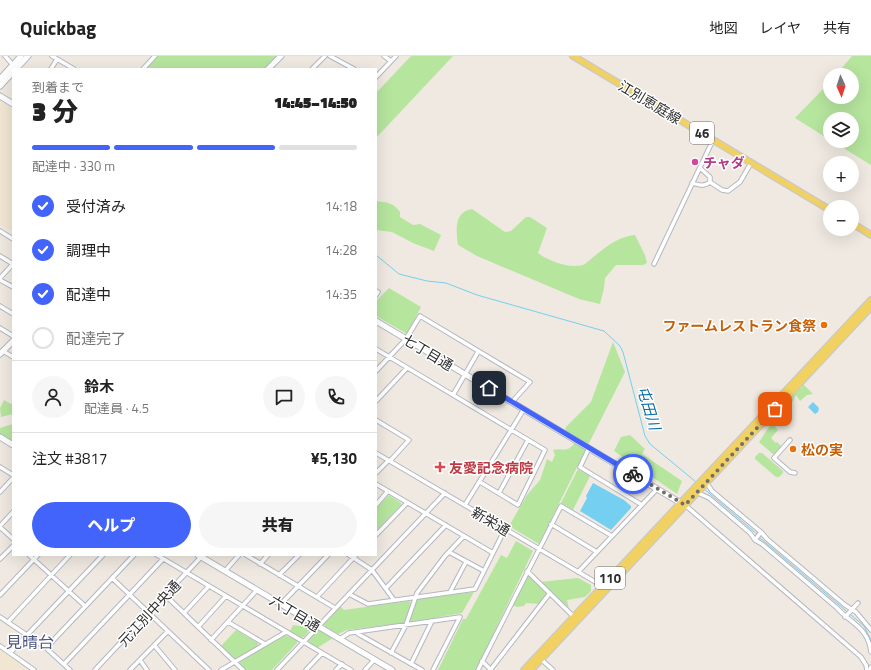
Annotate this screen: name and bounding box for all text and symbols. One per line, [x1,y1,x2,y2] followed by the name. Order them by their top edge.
[20,13,96,42] text: Quickbag
[709,17,737,38] text: 地図
[759,17,801,38] text: レイヤ
[823,17,851,38] text: 共有
[823,68,859,104] north arrow
[823,68,859,236] map controls
[615,75,685,129] street label: 江別恵庭線
[32,77,84,97] text: 到着まで
[274,91,357,114] text: 14:45–14:50
[32,92,78,131] text: 3 分
[823,112,859,148] button: layers
[690,122,714,144] road number: 46
[703,152,745,173] place label: チャダ
[32,156,115,176] text: 配達中 · 330 m
[823,156,859,192] button: +
[690,157,700,167] marker: チャダ
[32,195,54,217] icon: check
[66,195,126,218] text: 受付済み
[325,196,357,216] text: 14:18
[823,200,859,236] button: −
[32,239,54,261] icon: check
[66,239,111,262] text: 調理中
[325,240,357,260] text: 14:28
[32,283,54,305] icon: check
[66,283,111,306] text: 配達中
[325,284,357,304] text: 14:35
[662,315,816,336] place label: ファームレストラン食祭
[819,320,829,330] marker: ファームレストラン食祭
[66,327,126,350] text: 配達完了
[399,329,457,375] street label: 七丁目通
[472,371,506,405] pin
[84,375,114,398] text: 鈴木
[32,376,74,418] button: person
[263,376,305,418] button: chat
[315,376,357,418] button: phone
[478,377,500,399] icon: home
[631,383,667,435] water label: 屯田川
[758,392,792,426] pin
[84,398,149,418] text: 配達員 · 4.5
[764,398,786,420] icon: bag
[801,439,843,460] place label: 松の実
[788,444,798,454] marker: 松の実
[32,447,107,470] text: 注文 #3817
[311,447,357,470] text: ¥5,130
[613,454,653,494] courier
[449,457,533,478] place label: 友愛記念病院
[434,461,446,473] marker: 友愛記念病院
[622,463,644,485] icon: bike
[468,501,514,541] street label: 新栄通
[32,502,191,548] button: ヘルプ
[199,502,357,548] button: 共有
[595,567,625,589] road number: 110
[113,575,185,651] street label: 元江別中央通
[266,590,324,636] street label: 六丁目通
[6,630,54,654] district label: 見晴台

